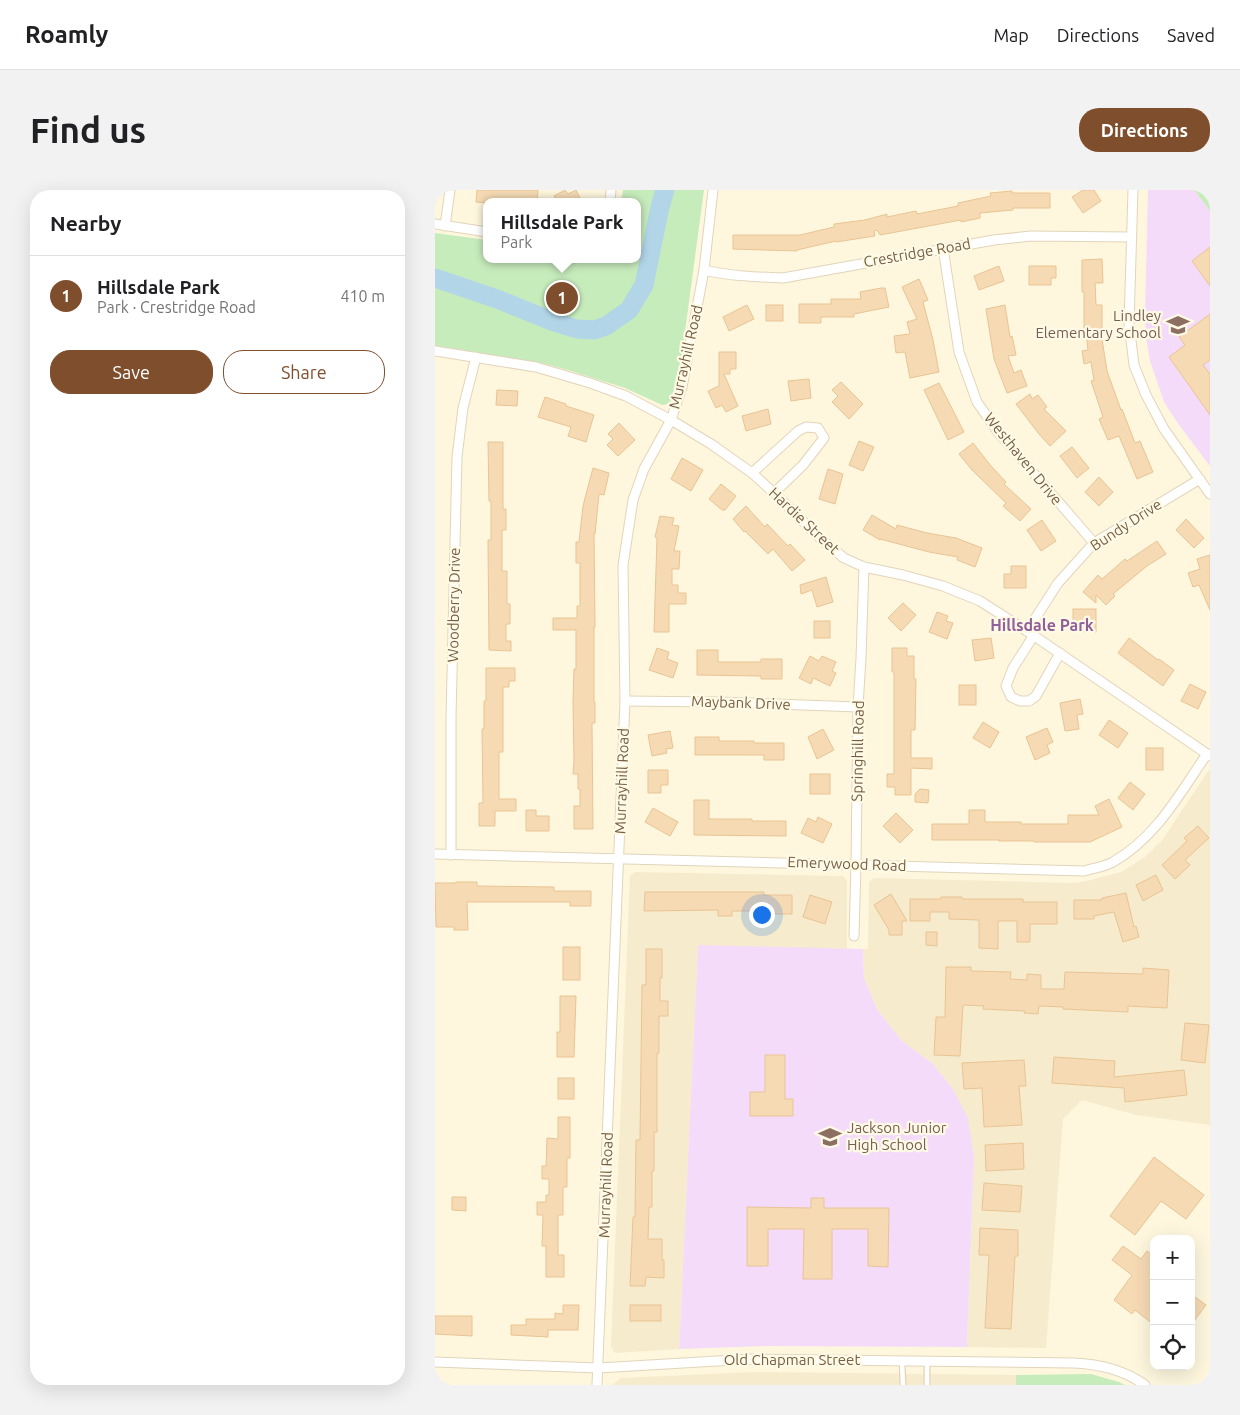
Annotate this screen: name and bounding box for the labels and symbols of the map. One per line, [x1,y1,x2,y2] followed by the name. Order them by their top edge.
[862,235,972,270] street label: Crestridge Road
[546,279,578,317] pin: 1
[665,303,706,410] street label: Murrayhill Road
[1035,307,1161,341] place label: Lindley Elementary School
[1165,312,1191,338] school or university icon: Lindley Elementary School
[981,409,1066,508] street label: Westhaven Drive
[766,484,843,558] street label: Hardie Street
[1087,495,1165,554] street label: Bundy Drive
[444,547,463,663] street label: Woodberry Drive
[990,616,1094,634] district label: Hillsdale Park
[691,692,791,713] street label: Maybank Drive
[848,700,867,802] street label: Springhill Road
[611,728,632,834] street label: Murrayhill Road
[787,853,907,874] street label: Emerywood Road
[749,902,775,928] your location
[847,1119,947,1153] place label: Jackson Junior High School
[817,1124,843,1150] school or university icon: Jackson Junior High School
[595,1132,616,1238] street label: Murrayhill Road
[724,1351,860,1368] street label: Old Chapman Street

